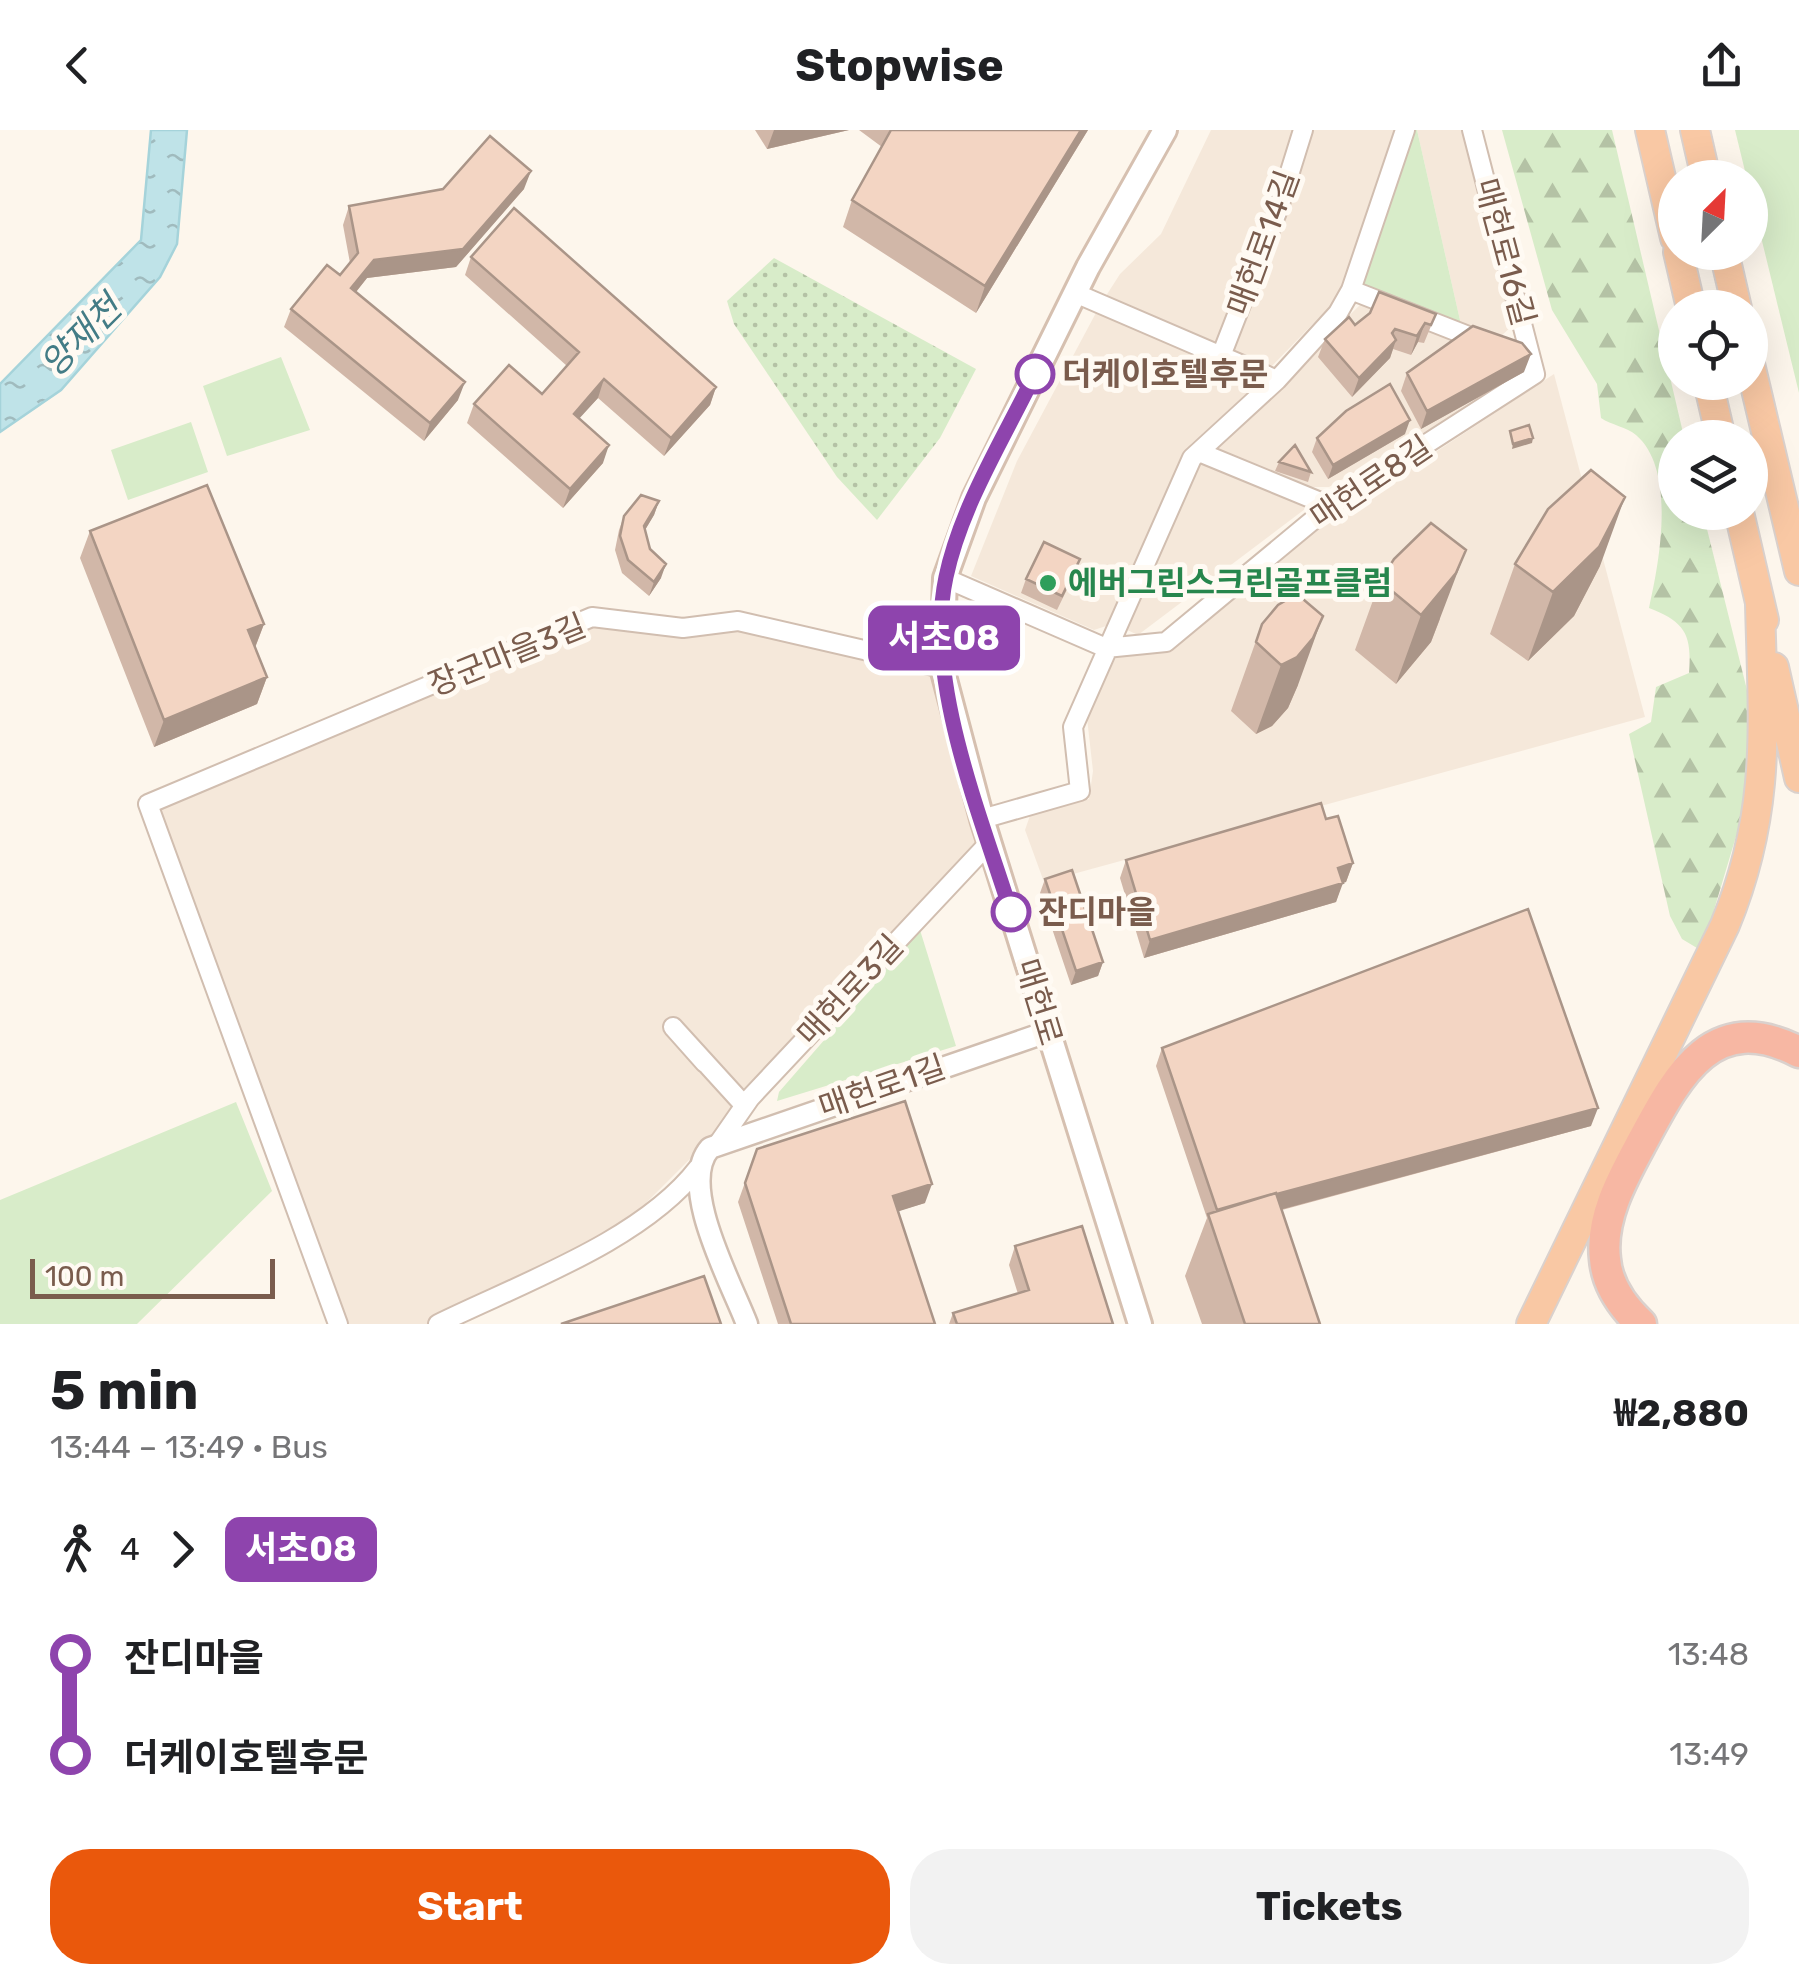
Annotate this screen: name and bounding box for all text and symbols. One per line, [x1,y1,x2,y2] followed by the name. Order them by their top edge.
[50,38,105,93] icon: back
[1694,38,1749,93] icon: share
[795,39,1004,92] text: Stopwise
[1658,160,1768,270] north arrow
[1658,160,1768,530] map controls
[1219,165,1307,321] street label: 매헌로14길
[1467,174,1543,330] street label: 매헌로16길
[32,284,133,385] water label: 양재천
[1658,290,1768,400] button: locate
[1016,355,1054,393] marker: 더케이호텔후문
[1062,355,1268,393] place label: 더케이호텔후문
[1658,420,1768,530] button: layers
[1303,428,1439,536] street label: 매헌로8길
[1068,564,1392,602] place label: 에버그린스크린골프클럼
[1037,572,1059,594] marker: 에버그린스크린골프클럼
[423,606,591,704] street label: 장군마을3길
[874,606,1014,670] line badge: 서초08
[888,617,1000,659] text: 서초08
[992,893,1030,931] marker: 잔디마을
[1038,893,1156,931] place label: 잔디마을
[789,927,911,1053] street label: 매헌로3길
[1008,954,1070,1050] street label: 매헌로
[814,1048,950,1126] street label: 매헌로1길
[30,1254,275,1298] scale bar
[45,1260,124,1293] text: 100 m
[50,1358,199,1423] text: 5 min
[1614,1390,1749,1436] text: ₩2,880
[50,1428,328,1466] text: 13:44 – 13:49 · Bus
[50,1522,105,1577] icon: walk
[155,1522,210,1577] icon: forward
[245,1528,357,1570] text: 서초08
[120,1530,140,1568] text: 4
[124,1635,264,1681] text: 잔디마을
[1668,1635,1749,1673] text: 13:48
[124,1735,369,1781] text: 더케이호텔후문
[1669,1735,1749,1773] text: 13:49
[50,1849,890,1964] button: Start
[910,1849,1749,1964] button: Tickets

